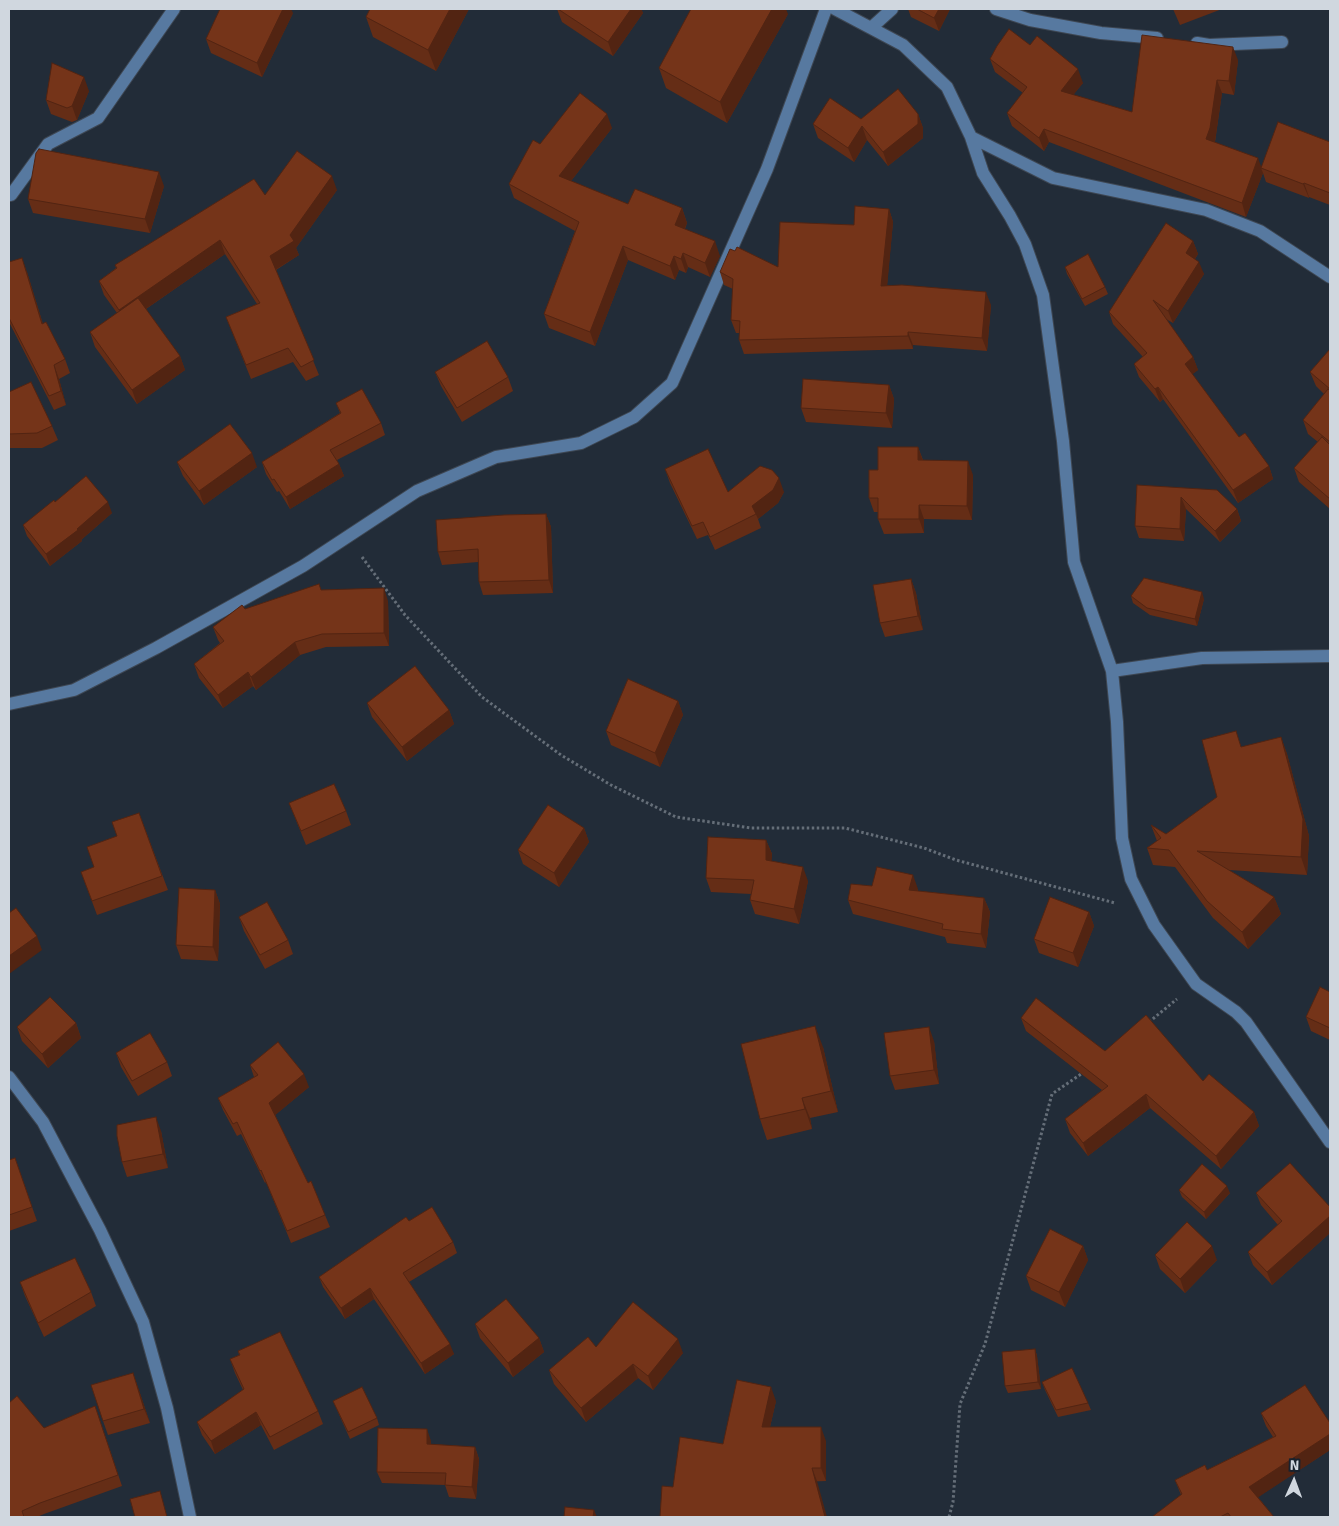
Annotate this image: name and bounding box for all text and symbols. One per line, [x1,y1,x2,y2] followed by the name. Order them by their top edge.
[1269,1456,1319,1506] north arrow
[1289,1457,1300,1474] text: N

